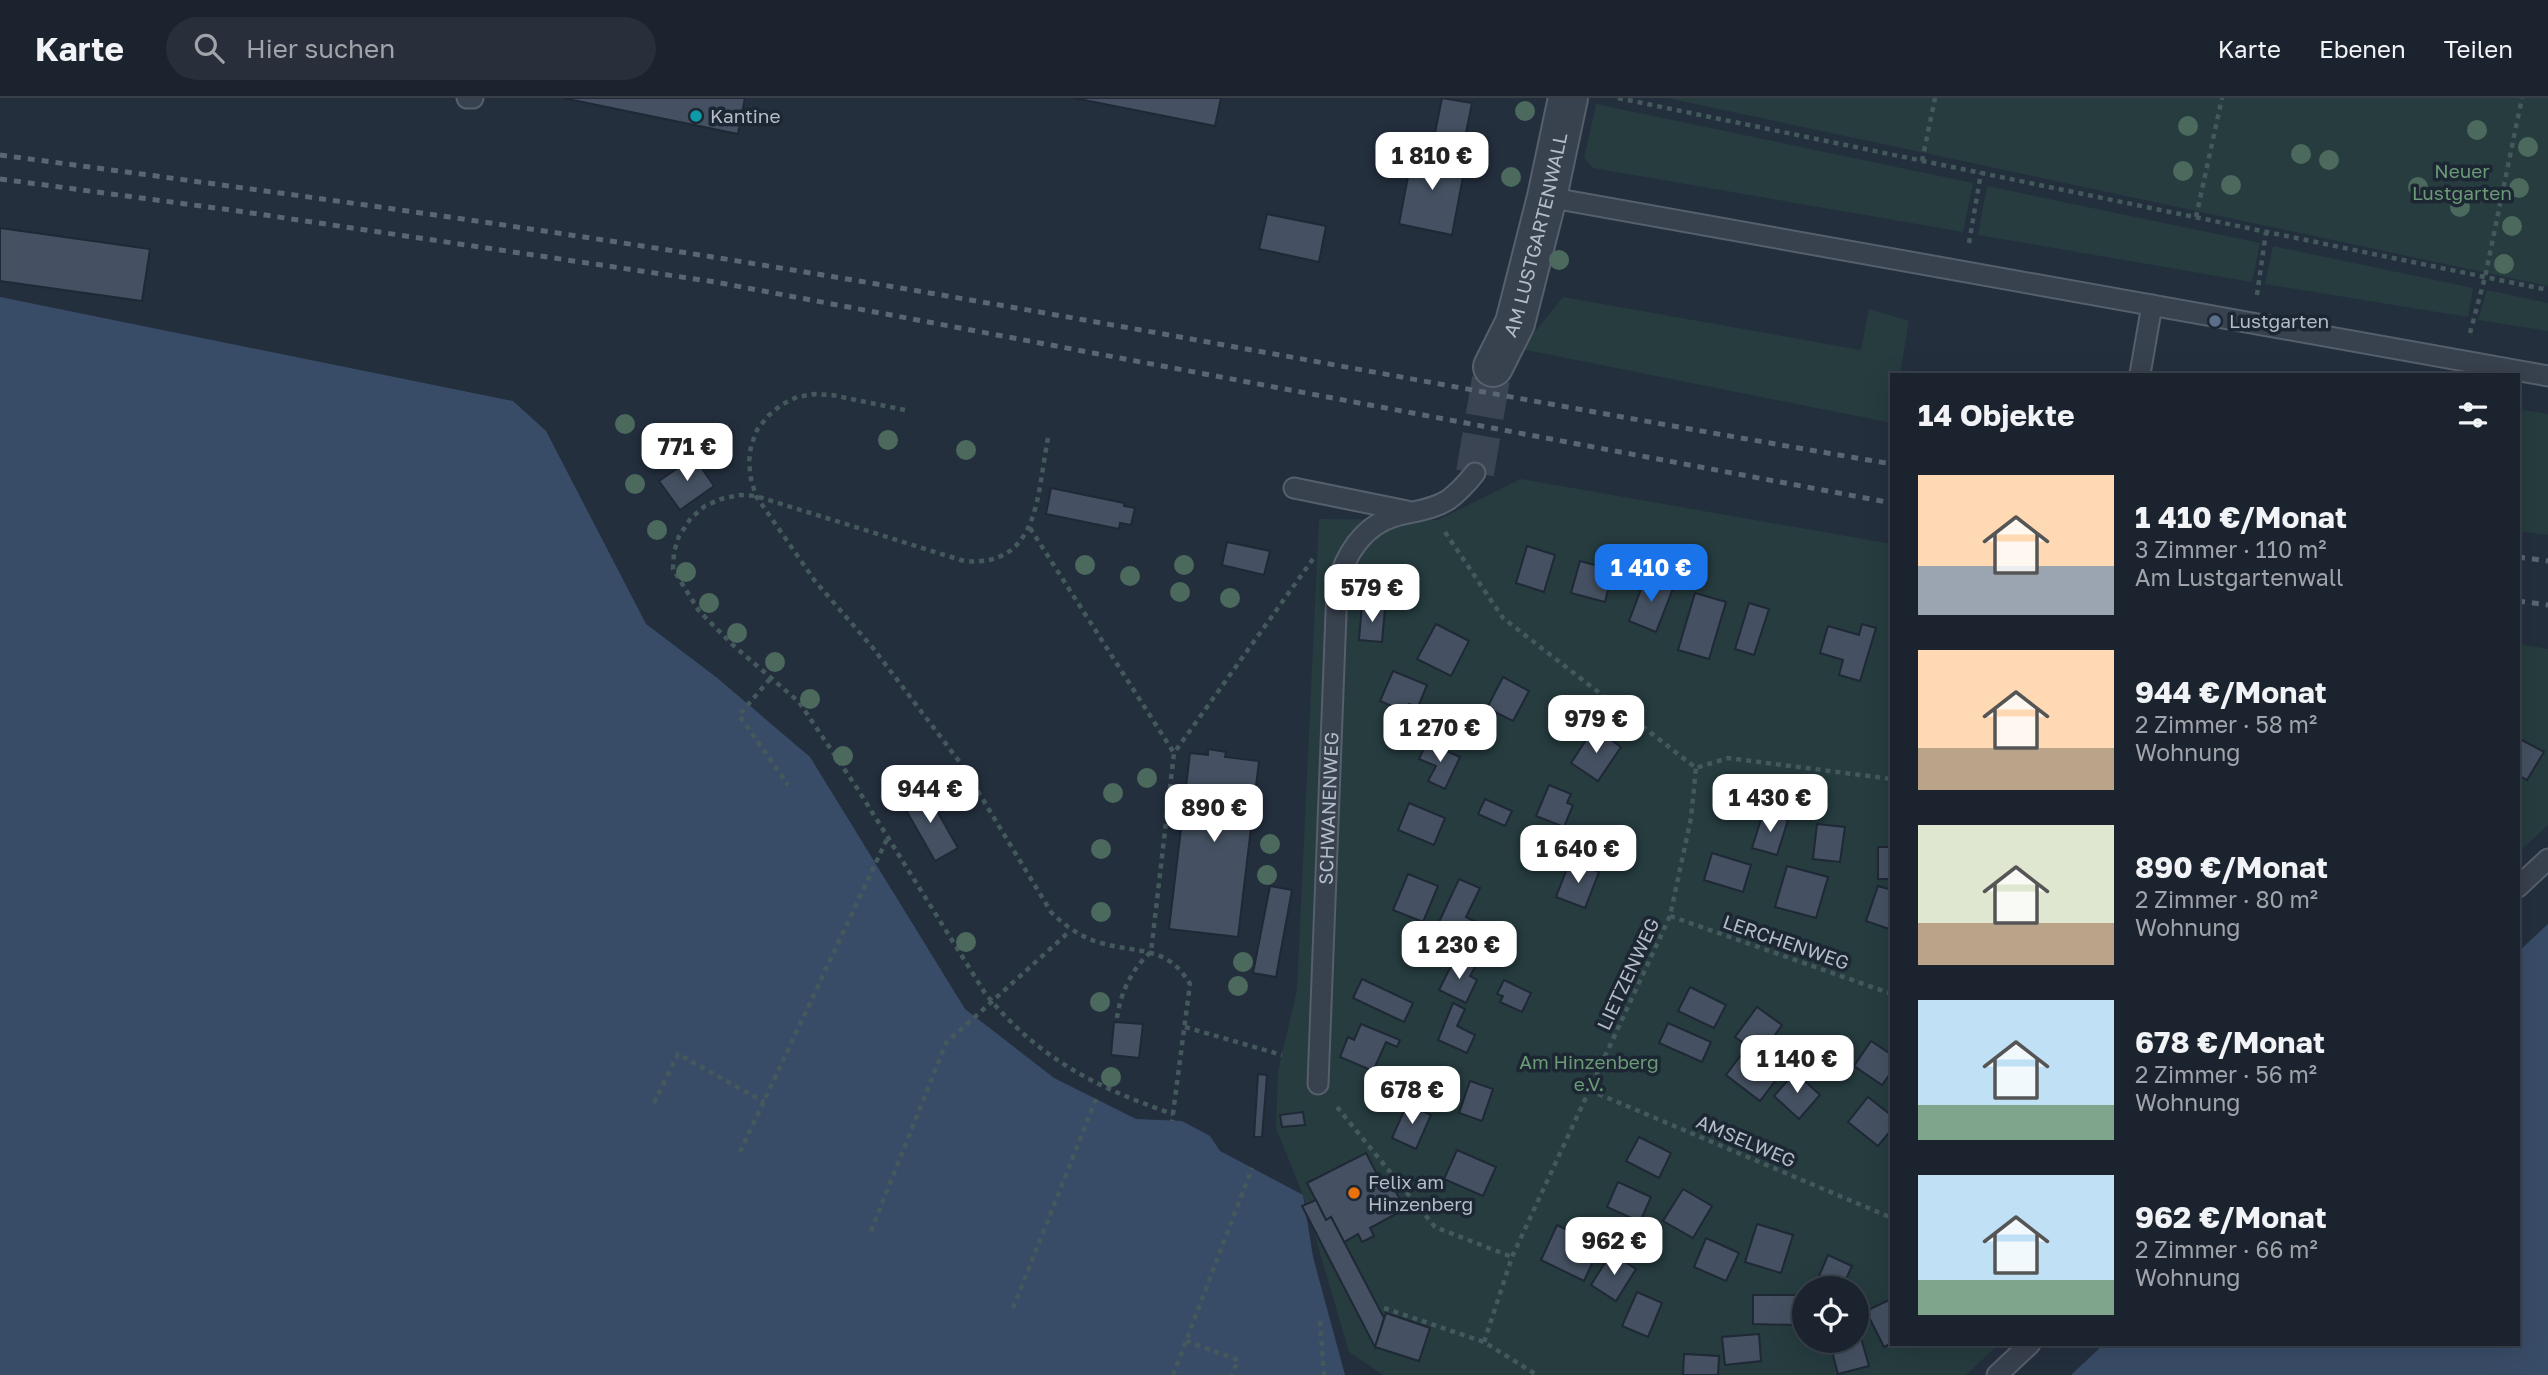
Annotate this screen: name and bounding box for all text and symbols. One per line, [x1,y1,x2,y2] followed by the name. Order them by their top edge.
[166,17,656,80] search box
[35,29,124,68] text: Karte
[190,29,228,67] icon: search
[246,33,395,64] text: Hier suchen
[2218,34,2281,63] text: Karte
[2319,34,2406,63] text: Ebenen
[2444,34,2513,63] text: Teilen
[710,104,781,127] place label: Kantine
[688,108,704,124] marker: Kantine
[1498,130,1571,340] street label: AM LUSTGARTENWALL
[1367,132,1497,192] pin: 1 810 €
[1391,141,1473,169] text: 1 810 €
[2412,159,2512,204] park label: Neuer Lustgarten
[2229,309,2329,332] place label: Lustgarten
[2207,313,2223,329] marker: Lustgarten
[2454,396,2492,434] icon: filters
[1918,397,2075,433] text: 14 Objekte
[638,424,736,483] pin: 771 €
[658,432,716,460] text: 771 €
[2135,499,2347,535] text: 1 410 €/Monat
[1974,503,2058,587] icon: home
[2135,535,2327,563] text: 3 Zimmer · 110 m²
[1586,545,1716,604] pin: 1 410 €
[1611,553,1691,581] text: 1 410 €
[2135,563,2343,591] text: Am Lustgartenwall
[1323,564,1421,624] pin: 579 €
[1340,573,1404,601] text: 579 €
[2135,674,2327,710] text: 944 €/Monat
[1974,678,2058,762] icon: home
[1547,696,1645,755] pin: 979 €
[1375,704,1505,764] pin: 1 270 €
[1564,704,1628,732] text: 979 €
[2135,710,2317,738] text: 2 Zimmer · 58 m²
[1399,713,1481,741] text: 1 270 €
[1314,731,1342,885] street label: SCHWANENWEG
[2135,738,2240,766] text: Wohnung
[881,766,979,825] pin: 944 €
[897,774,963,802] text: 944 €
[1705,774,1835,834] pin: 1 430 €
[1729,783,1811,811] text: 1 430 €
[1165,784,1263,844] pin: 890 €
[1181,793,1247,821] text: 890 €
[1513,826,1643,885] pin: 1 640 €
[1536,834,1620,862] text: 1 640 €
[2135,849,2328,885] text: 890 €/Monat
[1974,853,2058,937] icon: home
[2135,885,2318,913] text: 2 Zimmer · 80 m²
[1720,909,1852,974] street label: LERCHENWEG
[2135,913,2240,941] text: Wohnung
[1592,914,1664,1033] street label: LIETZENWEG
[1394,922,1524,981] pin: 1 230 €
[1418,930,1500,958] text: 1 230 €
[2135,1024,2325,1060] text: 678 €/Monat
[1974,1028,2058,1112] icon: home
[1732,1035,1862,1095] pin: 1 140 €
[1757,1044,1837,1072] text: 1 140 €
[1519,1050,1659,1095] park label: Am Hinzenberg e.V.
[2135,1060,2317,1088] text: 2 Zimmer · 56 m²
[1363,1066,1461,1126] pin: 678 €
[1380,1075,1444,1103] text: 678 €
[2135,1088,2240,1116] text: Wohnung
[1693,1109,1799,1172] street label: AMSELWEG
[1368,1170,1473,1215] place label: Felix am Hinzenberg
[1346,1185,1362,1201] marker: Felix am Hinzenberg
[2135,1199,2327,1235] text: 962 €/Monat
[1974,1203,2058,1287] icon: home
[1565,1218,1663,1277] pin: 962 €
[1581,1226,1647,1254] text: 962 €
[2135,1235,2318,1263] text: 2 Zimmer · 66 m²
[2135,1263,2240,1291] text: Wohnung
[1792,1276,1869,1353] map controls
[1792,1276,1869,1353] button: locate

